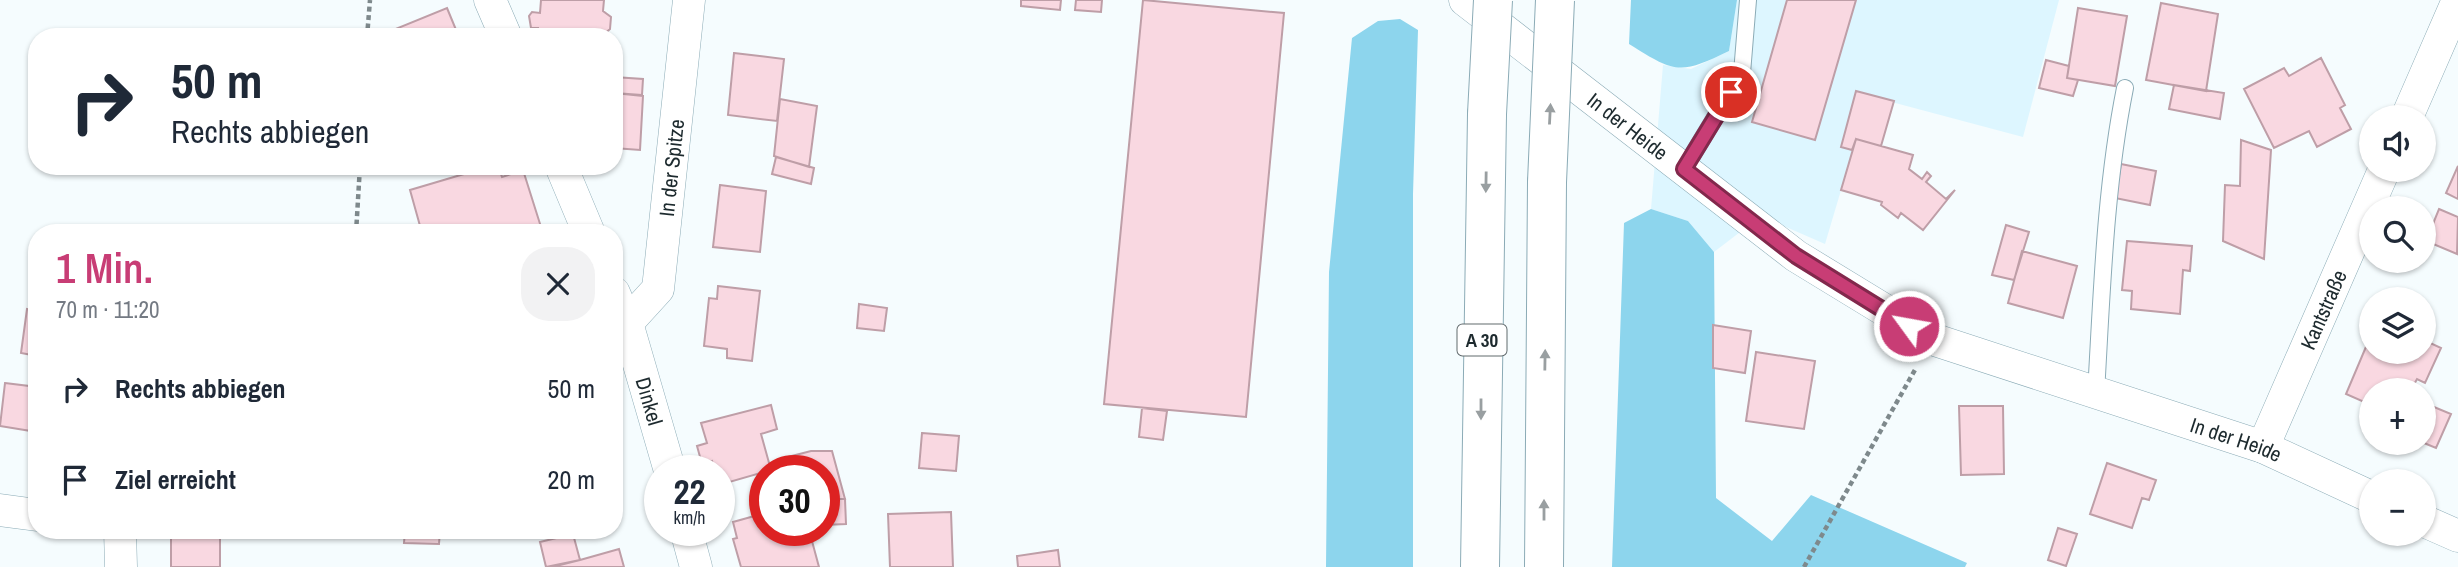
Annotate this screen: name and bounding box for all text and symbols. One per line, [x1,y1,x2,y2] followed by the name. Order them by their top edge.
[171,47,263,113] text: 50 m
[56,56,147,147] icon: right
[1701,62,1761,122] pin
[1712,73,1750,111] icon: arrive
[1582,86,1674,167] street label: In der Heide
[1545,102,1556,124] one-way arrow
[2359,105,2436,546] map controls
[2359,105,2436,182] button: sound
[171,110,369,153] text: Rechts abbiegen
[651,118,691,218] street label: In der Spitze
[1480,171,1491,193] one-way arrow
[2359,196,2436,273] button: search
[56,240,153,296] text: 1 Min.
[521,247,595,321] button: close
[2293,265,2353,354] street label: Kantstraße
[2359,287,2436,364] button: layers
[1872,289,1946,363] position arrow
[56,294,159,325] text: 70 m · 11:20
[1458,324,1506,356] road number: A 30
[1539,349,1551,371] one-way arrow
[56,370,94,408] icon: right
[115,371,286,406] text: Rechts abbiegen
[548,371,595,406] text: 50 m
[629,374,670,429] street label: Dinkel
[2359,378,2436,455] button: +
[1475,399,1487,421] one-way arrow
[2187,410,2287,468] street label: In der Heide
[749,455,840,546] speed limit sign: 30
[56,461,94,499] icon: arrive
[115,462,236,497] text: Ziel erreicht
[548,462,595,497] text: 20 m
[674,468,705,515] text: 22
[2359,469,2436,546] button: −
[1538,499,1550,521] one-way arrow
[674,505,706,530] text: km/h

